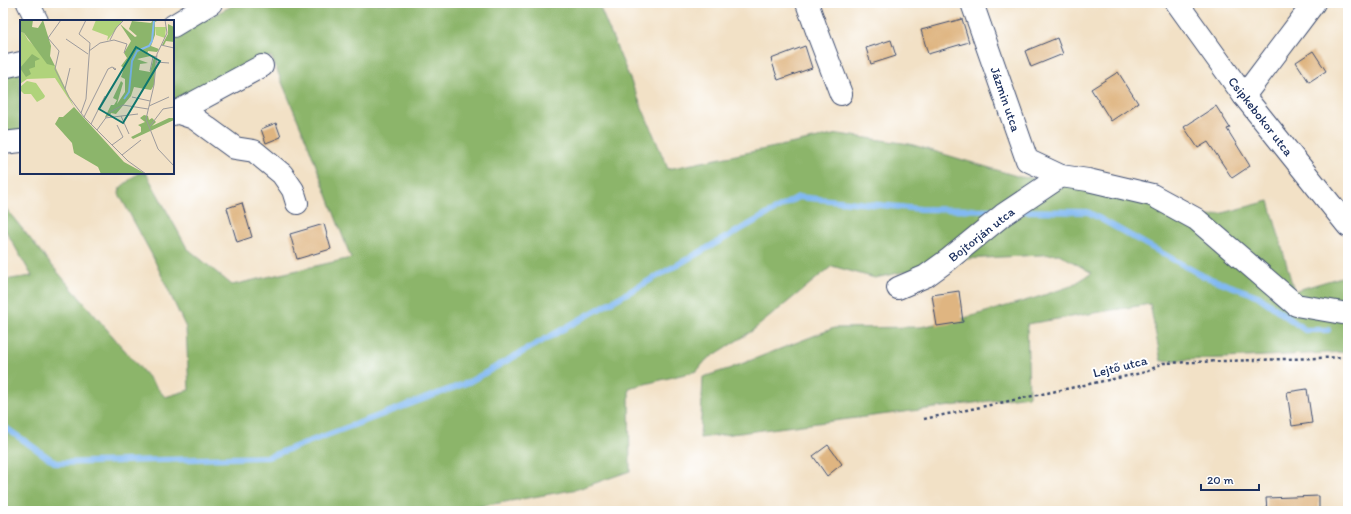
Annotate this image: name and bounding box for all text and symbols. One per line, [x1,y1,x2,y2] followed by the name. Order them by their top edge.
[20,20,174,174] inset map
[987,65,1024,134] street label: Jázmin utca
[1225,74,1296,159] street label: Csipkebokor utca
[945,204,1018,265] street label: Bojtorján utca
[1091,352,1149,380] street label: Lejtő utca
[1201,466,1259,492] scale bar
[1207,473,1234,487] text: 20 m

